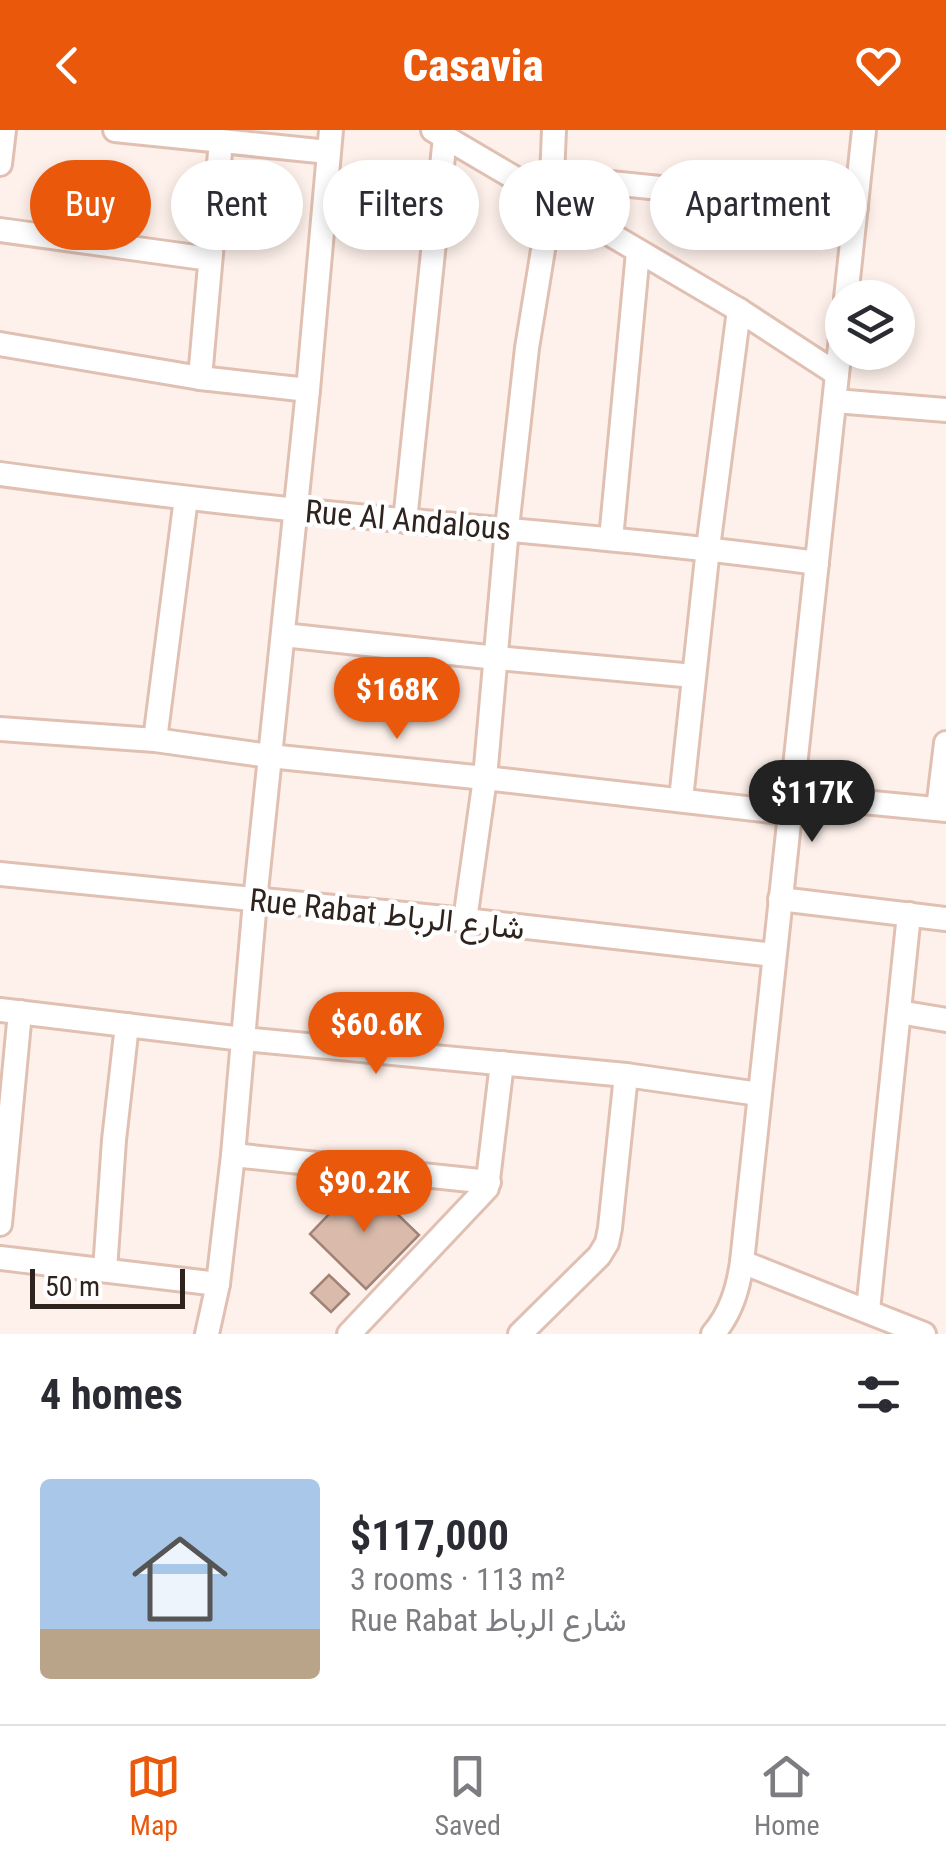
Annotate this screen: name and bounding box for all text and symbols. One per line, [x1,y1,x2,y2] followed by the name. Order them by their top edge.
[40,38,95,93] icon: back
[851,38,906,93] icon: heart
[402,39,544,92] text: Casavia
[30,160,151,250] chip: Buy
[171,160,303,250] chip: Rent
[323,160,479,250] chip: Filters
[499,160,630,250] chip: New
[650,160,866,250] chip: Apartment
[825,280,915,370] map controls
[825,280,915,370] button: layers
[303,492,513,548] street label: Rue Al Andalous
[327,657,467,742] pin: $168K
[356,670,438,708] text: $168K
[742,760,882,845] pin: $117K
[771,773,853,811] text: $117K
[247,881,526,950] street label: Rue Rabat شارع الرباط
[295,992,457,1077] pin: $60.6K
[330,1005,422,1043] text: $60.6K
[283,1150,445,1235] pin: $90.2K
[318,1163,410,1201] text: $90.2K
[30,1264,185,1308] scale bar
[45,1270,100,1303] text: 50 m
[851,1367,906,1422] icon: filters
[40,1370,183,1419] text: 4 homes
[350,1511,509,1560] text: $117,000
[120,1519,240,1639] icon: home
[350,1560,565,1598] text: 3 rooms · 113 m²
[350,1601,626,1639] text: Rue Rabat شارع الرباط
[126,1749,181,1842] tab: Map
[434,1749,501,1842] tab: Saved
[754,1749,820,1842] tab: Home

